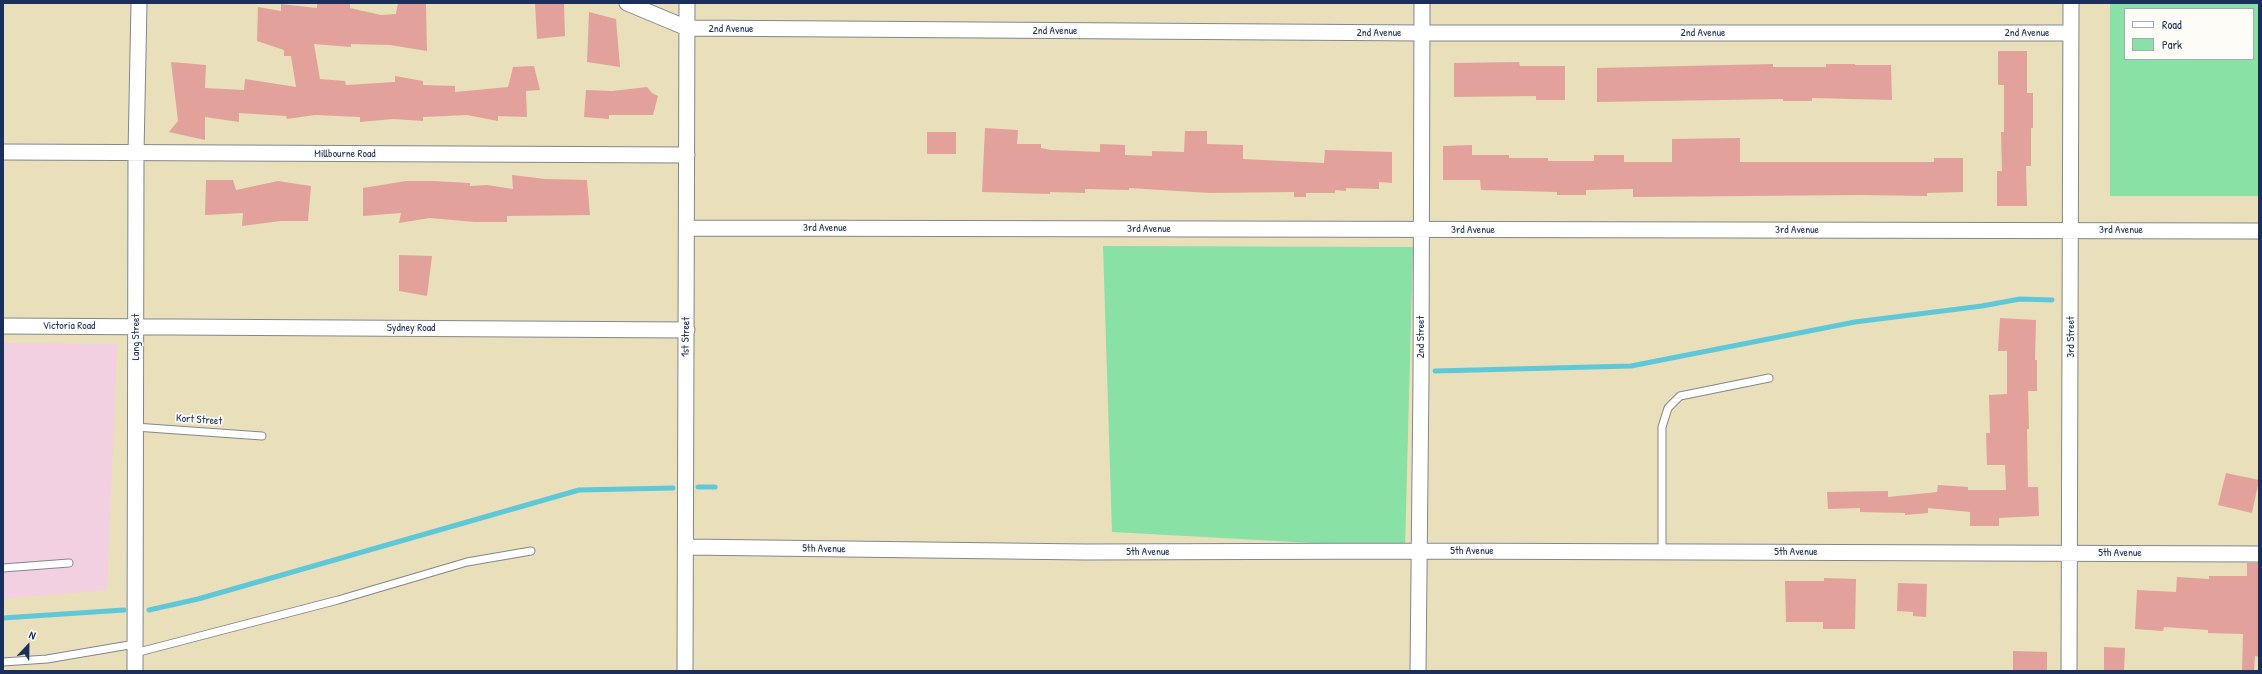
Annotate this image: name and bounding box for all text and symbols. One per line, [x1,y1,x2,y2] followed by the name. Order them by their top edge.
[2124,8,2254,60] legend
[2162,16,2182,33] text: Road
[709,22,753,36] street label: 2nd Avenue
[1033,24,1077,38] street label: 2nd Avenue
[1357,26,1401,40] street label: 2nd Avenue
[1681,26,1725,40] street label: 2nd Avenue
[2005,26,2049,40] street label: 2nd Avenue
[2162,36,2182,53] text: Park
[314,147,376,161] street label: Millbourne Road
[803,221,847,235] street label: 3rd Avenue
[1127,222,1171,236] street label: 3rd Avenue
[1451,223,1495,237] street label: 3rd Avenue
[1775,223,1819,237] street label: 3rd Avenue
[2099,223,2143,237] street label: 3rd Avenue
[129,314,143,360] street label: Lang Street
[1414,316,1428,358] street label: 2nd Street
[2064,316,2078,358] street label: 3rd Street
[679,317,693,357] street label: 1st Street
[43,319,95,333] street label: Victoria Road
[387,321,435,335] street label: Sydney Road
[175,412,223,428] street label: Kort Street
[802,542,846,556] street label: 5th Avenue
[1450,544,1494,558] street label: 5th Avenue
[1126,545,1170,559] street label: 5th Avenue
[1774,545,1818,559] street label: 5th Avenue
[2098,546,2142,560] street label: 5th Avenue
[8,626,48,666] north arrow
[27,627,38,642] text: N

